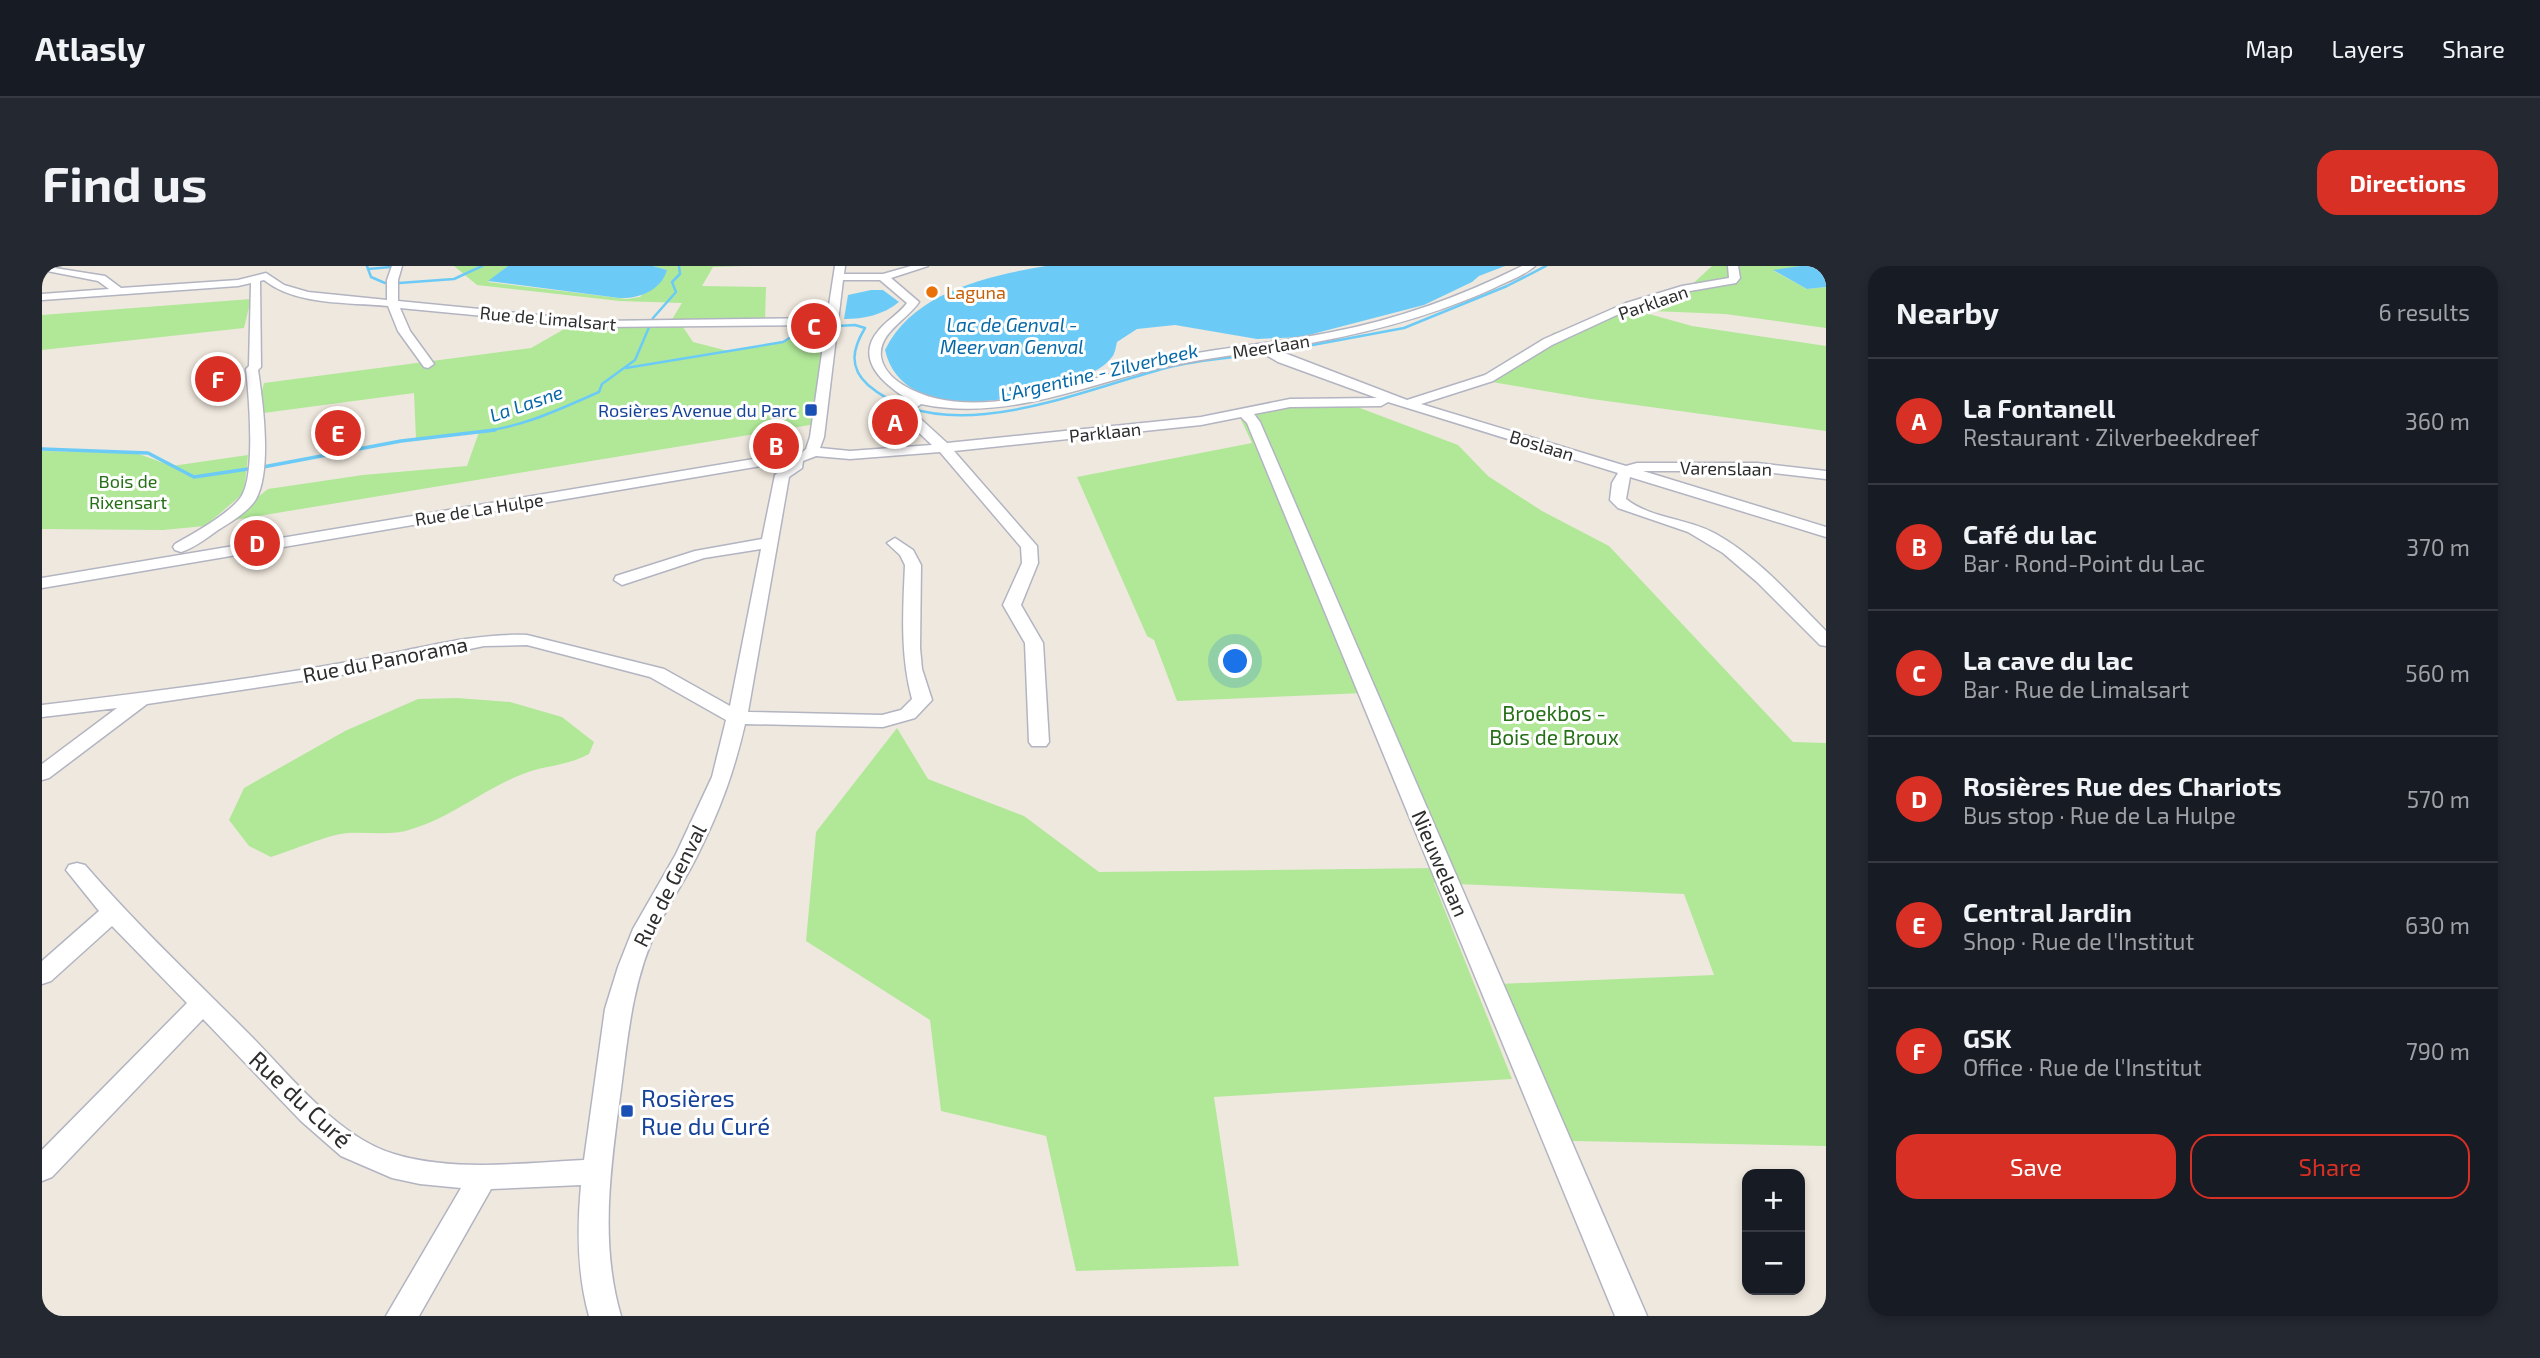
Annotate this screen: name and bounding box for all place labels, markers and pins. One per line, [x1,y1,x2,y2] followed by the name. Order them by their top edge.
[946,281,1006,303] place label: Laguna
[924,284,940,300] marker: Laguna
[791,300,837,352] pin: C
[195,353,241,405] pin: F
[872,396,918,448] pin: A
[598,399,797,421] place label: Rosières Avenue du Parc
[803,402,819,418] marker: Rosières Avenue du Parc
[315,407,361,459] pin: E
[753,420,799,472] pin: B
[234,517,280,569] pin: D
[641,1083,770,1140] place label: Rosières Rue du Curé
[619,1103,635,1119] marker: Rosières Rue du Curé

